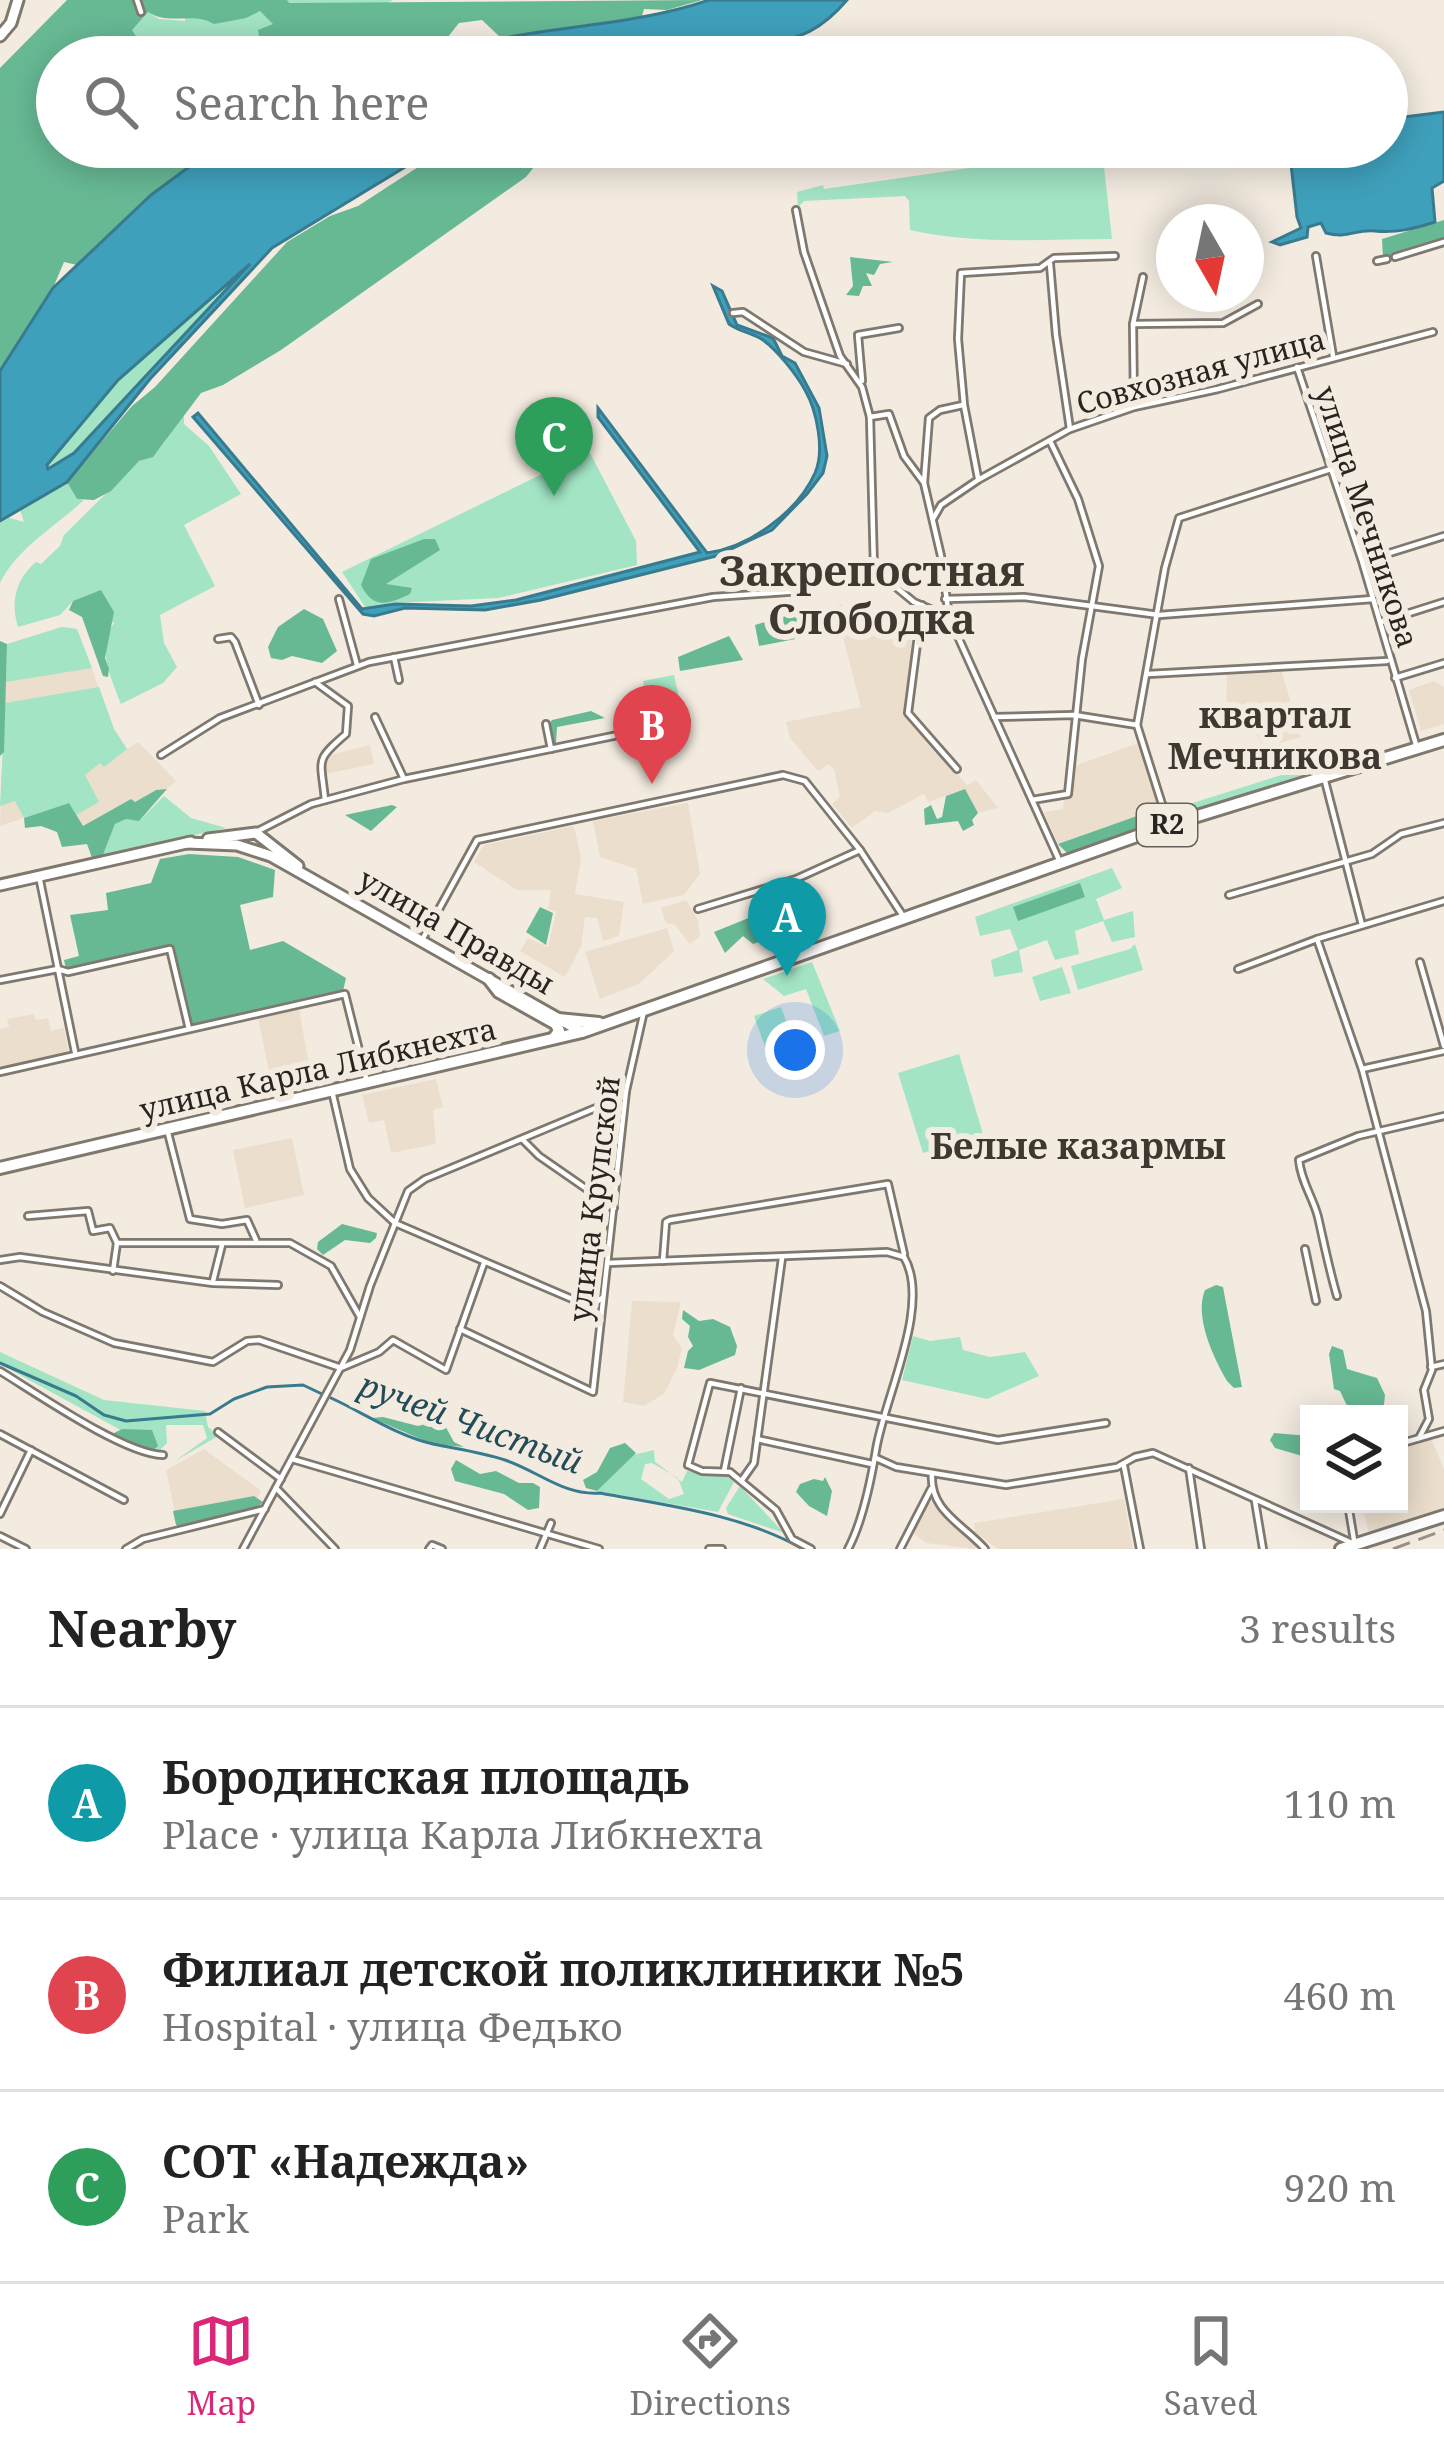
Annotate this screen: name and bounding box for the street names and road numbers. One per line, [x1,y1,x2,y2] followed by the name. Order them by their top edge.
[1072,318,1330,423] street label: Совхозная улица
[1306,380,1429,653] street label: улица Мечникова
[1137,804,1197,846] road number: R2
[351,858,562,1003] street label: улица Правды
[135,1008,500,1130] street label: улица Карла Либкнехта
[558,1073,629,1324] street label: улица Крупской

